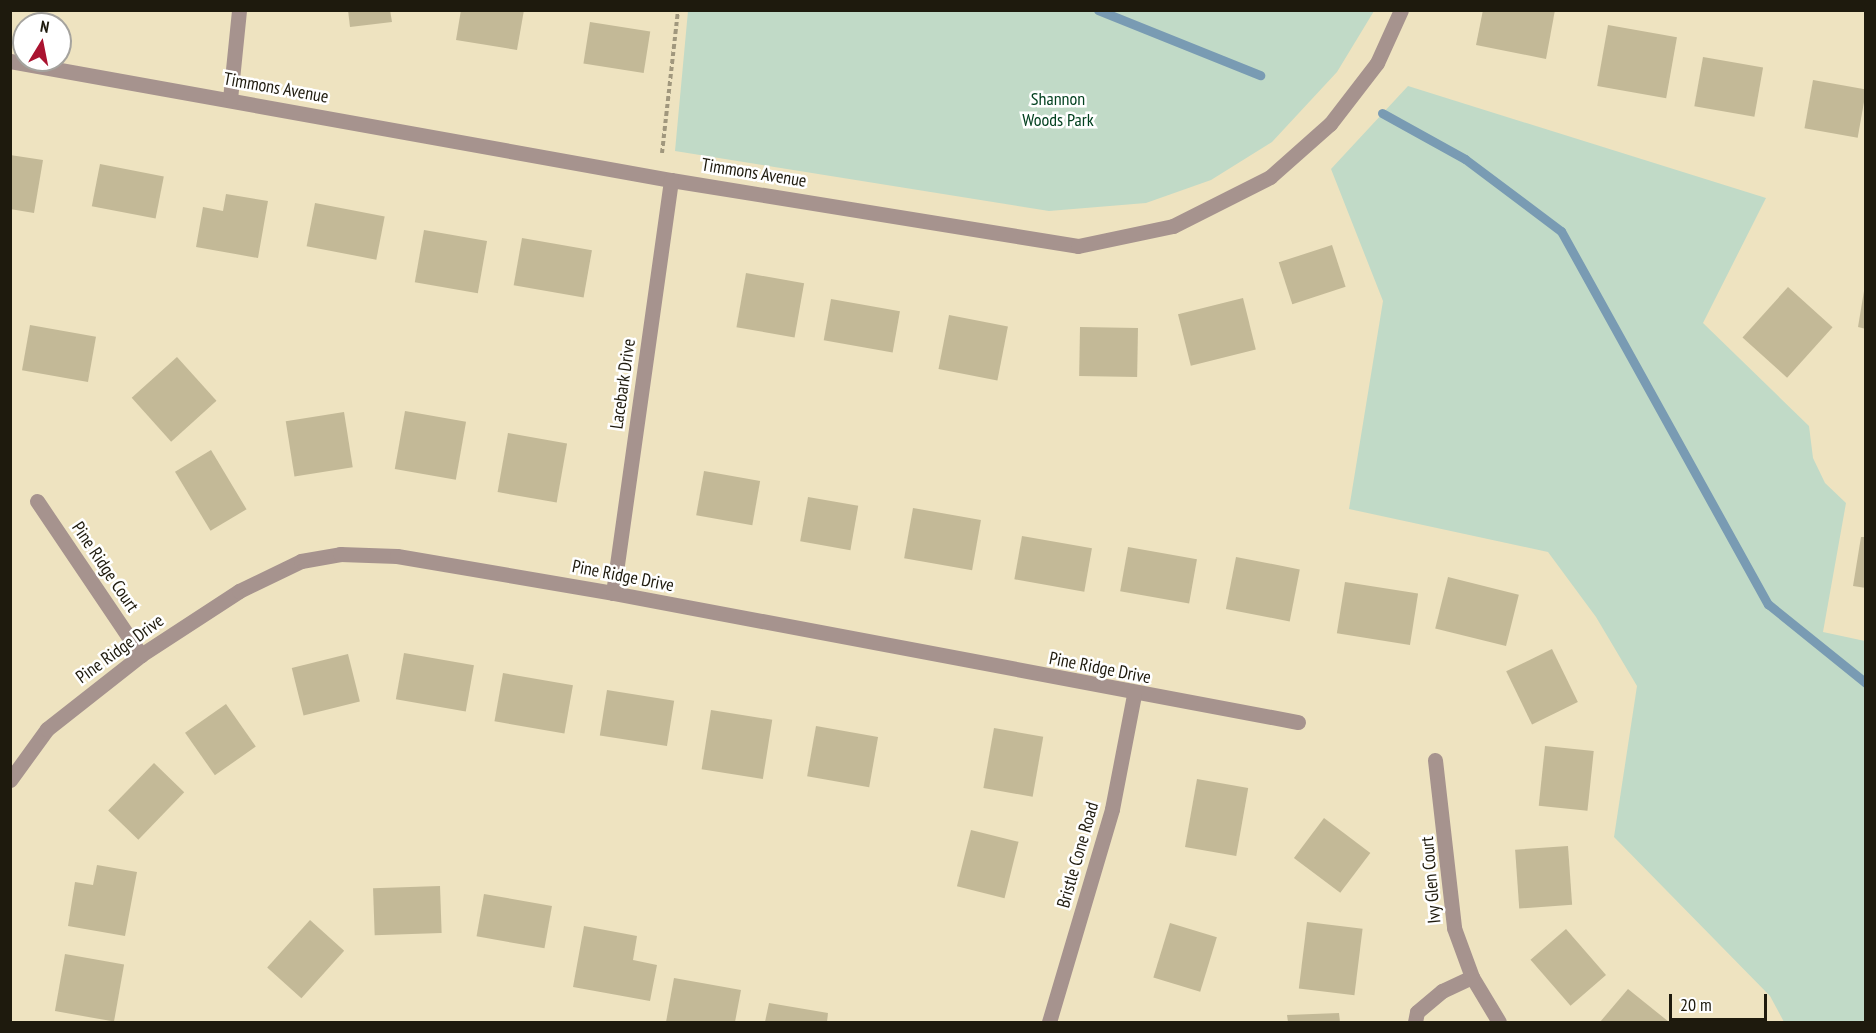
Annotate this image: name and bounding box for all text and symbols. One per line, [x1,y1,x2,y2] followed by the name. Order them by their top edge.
[12,12,72,72] north arrow
[39,16,51,37] text: N
[222,68,330,108] street label: Timmons Avenue
[1022,89,1094,132] park label: Shannon Woods Park
[700,154,808,192] street label: Timmons Avenue
[606,337,640,431] street label: Lacebark Drive
[67,518,143,616] street label: Pine Ridge Court
[570,556,676,596] street label: Pine Ridge Drive
[72,610,168,688] street label: Pine Ridge Drive
[1047,648,1153,688] street label: Pine Ridge Drive
[1053,800,1103,910] street label: Bristle Cone Road
[1416,835,1446,925] street label: Ivy Glen Court
[1672,982,1770,1020] scale bar
[1680,993,1712,1016] text: 20 m

